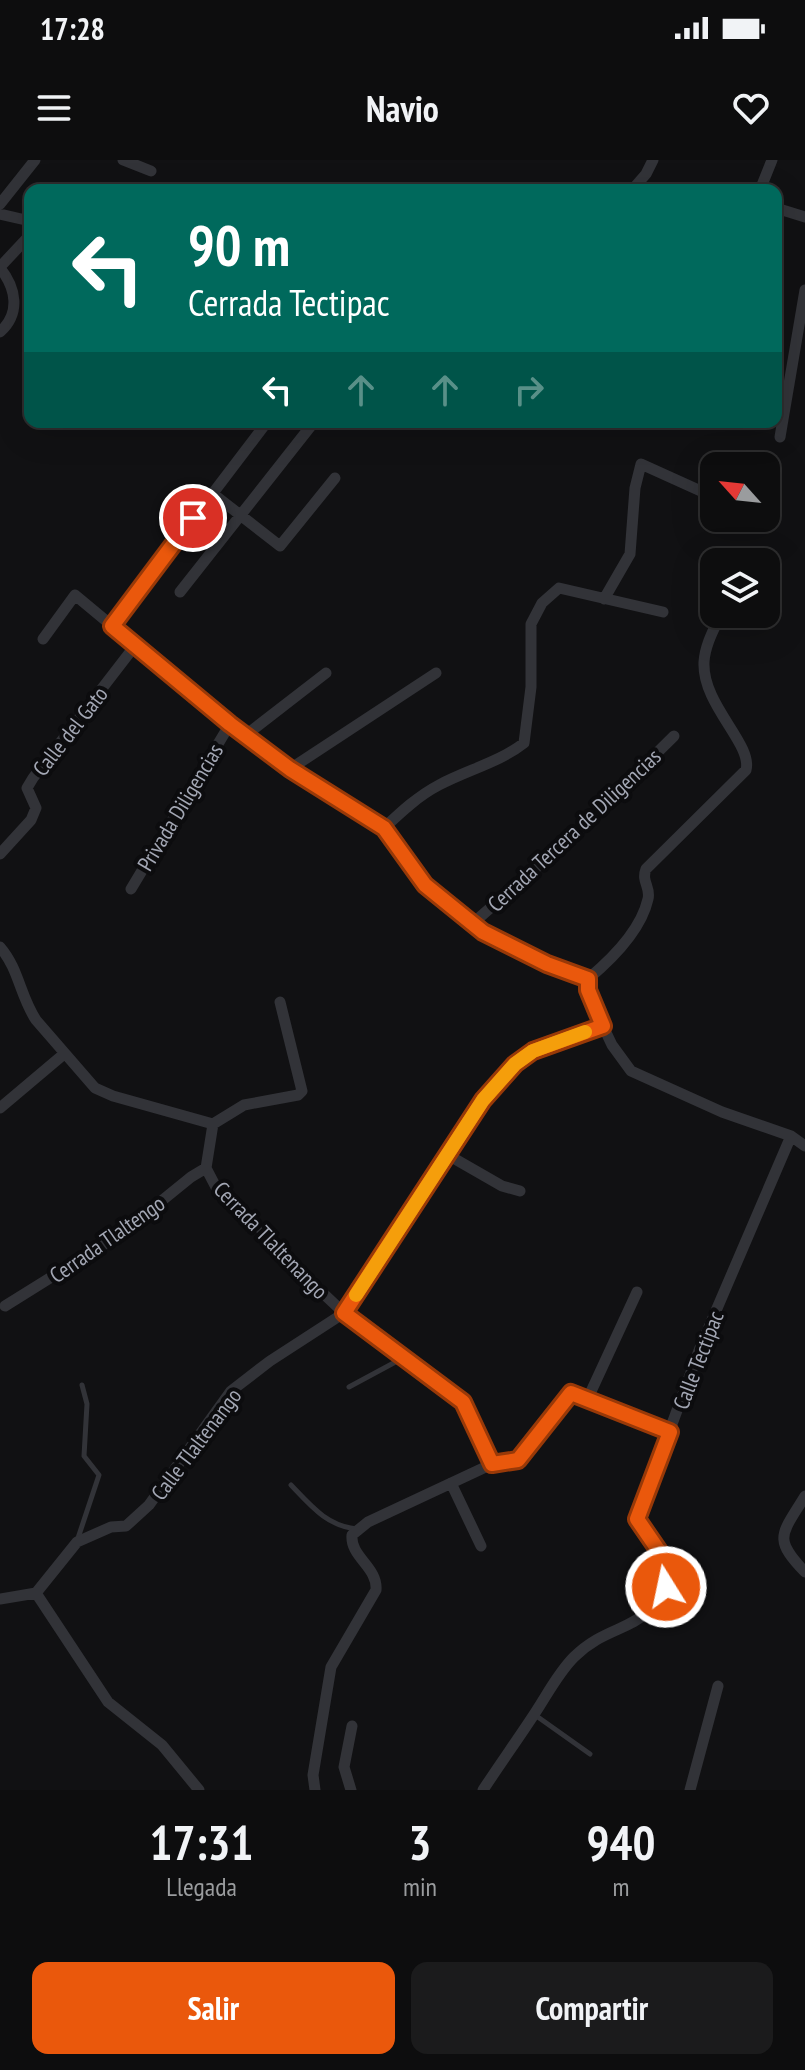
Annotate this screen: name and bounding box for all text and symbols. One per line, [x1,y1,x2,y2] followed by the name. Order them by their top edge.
[40,9,105,48] text: 17:28
[366,85,439,132] text: Navio
[32,86,76,130] icon: menu
[729,86,773,130] icon: heart
[188,209,290,281] text: 90 m
[56,216,160,320] icon: left
[188,279,390,326] text: Cerrada Tectipac
[255,368,299,412] icon: left
[339,368,383,412] icon: ahead
[423,368,467,412] icon: ahead
[507,368,551,412] icon: right
[700,452,780,532] north arrow
[700,452,780,628] map controls
[159,484,227,552] pin
[171,496,215,540] icon: arrive
[700,548,780,628] button: layers
[26,681,114,781] street label: Calle del Gato
[131,738,229,876] street label: Privada Diligencias
[481,742,667,918] street label: Cerrada Tercera de Diligencias
[208,1175,334,1305] street label: Cerrada Tlaltenango
[44,1189,170,1289] street label: Cerrada Tlaltengo
[666,1307,730,1413] street label: Calle Tectipac
[145,1382,247,1506] street label: Calle Tlaltenango
[624,1545,708,1629] position arrow
[150,1811,253,1873] text: 17:31
[409,1811,431,1873] text: 3
[587,1811,655,1873] text: 940
[166,1870,237,1903] text: Llegada
[403,1870,437,1903] text: min
[613,1870,629,1903] text: m
[32,1962,395,2054] button: Salir
[411,1962,773,2054] button: Compartir

